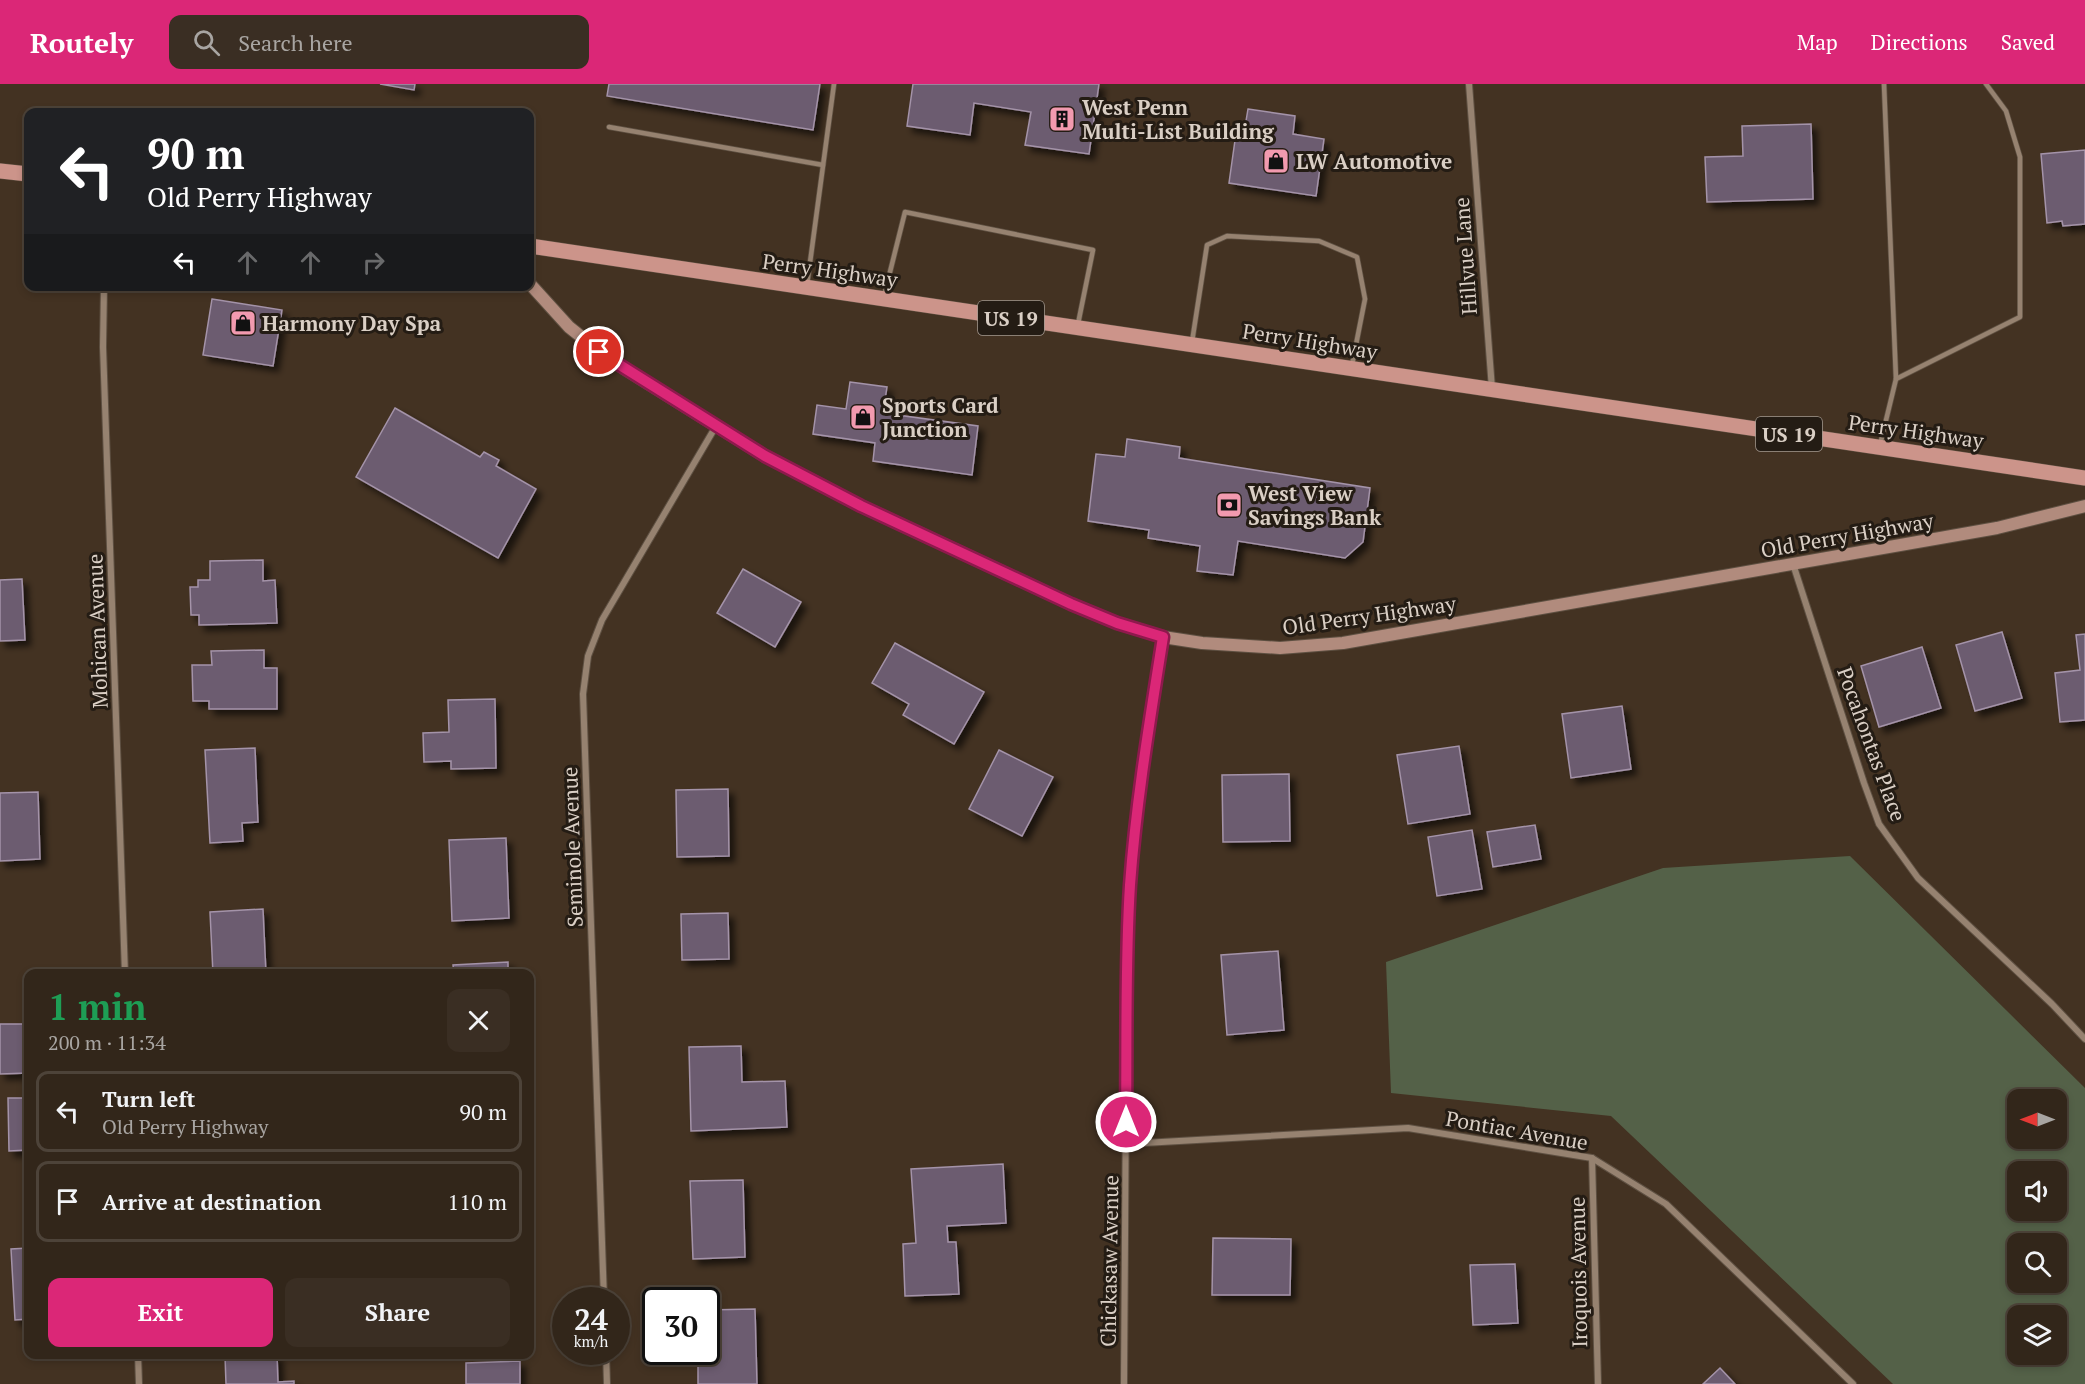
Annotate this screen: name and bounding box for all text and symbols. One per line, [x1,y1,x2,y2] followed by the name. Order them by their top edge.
[169,15,589,69] search box
[30,24,133,61] text: Routely
[190,26,223,59] icon: search
[238,28,353,57] text: Search here
[1797,28,1838,56] text: Map
[1871,28,1968,56] text: Directions
[2001,28,2055,56] text: Saved
[1082,93,1275,145] place label: West Penn Multi-List Building
[1047,104,1077,134] building icon: West Penn Multi-List Building
[147,125,245,181] text: 90 m
[48,132,126,210] icon: left
[1261,146,1291,176] shop icon: LW Automotive
[1296,147,1452,175] place label: LW Automotive
[147,179,372,215] text: Old Perry Highway
[1447,196,1483,316] street label: Hillvue Lane
[168,246,201,279] icon: left
[231,246,264,279] icon: ahead
[294,246,327,279] icon: ahead
[357,246,390,279] icon: right
[761,247,900,293] street label: Perry Highway
[978,301,1044,335] road number: US 19
[228,308,258,338] shop icon: Harmony Day Spa
[262,309,441,337] place label: Harmony Day Spa
[1241,317,1380,366] street label: Perry Highway
[573,326,624,377] pin
[582,335,615,368] icon: arrive
[882,391,999,443] place label: Sports Card Junction
[848,402,878,432] shop icon: Sports Card Junction
[1847,408,1986,454] street label: Perry Highway
[1756,417,1822,451] road number: US 19
[1248,479,1382,531] place label: West View Savings Bank
[1214,490,1244,520] bank icon: West View Savings Bank
[1759,506,1936,564] street label: Old Perry Highway
[80,553,114,709] street label: Mohican Avenue
[1281,589,1458,641] street label: Old Perry Highway
[1831,663,1913,825] street label: Pocahontas Place
[555,766,589,928] street label: Seminole Avenue
[48,983,146,1030] text: 1 min
[447,989,510,1052] button: close
[48,1029,166,1056] text: 200 m · 11:34
[102,1084,195,1113] text: Turn left
[2007,1089,2067,1149] north arrow
[2007,1089,2067,1365] map controls
[1094,1090,1158,1154] position arrow
[51,1095,84,1128] icon: left
[459,1097,507,1126] text: 90 m
[1444,1104,1590,1156] street label: Pontiac Avenue
[102,1113,268,1140] text: Old Perry Highway
[2007,1161,2067,1221] button: sound
[1094,1175,1124,1347] street label: Chickasaw Avenue
[51,1185,84,1218] icon: arrive
[102,1187,321,1216] text: Arrive at destination
[447,1187,507,1216] text: 110 m
[1563,1196,1593,1348] street label: Iroquois Avenue
[2007,1233,2067,1293] button: search
[48,1278,273,1347] button: Exit
[285,1278,510,1347] button: Share
[642,1287,720,1365] speed limit sign: 30
[574,1299,608,1339] text: 24
[2007,1305,2067,1365] button: layers
[574,1331,608,1351] text: km/h

